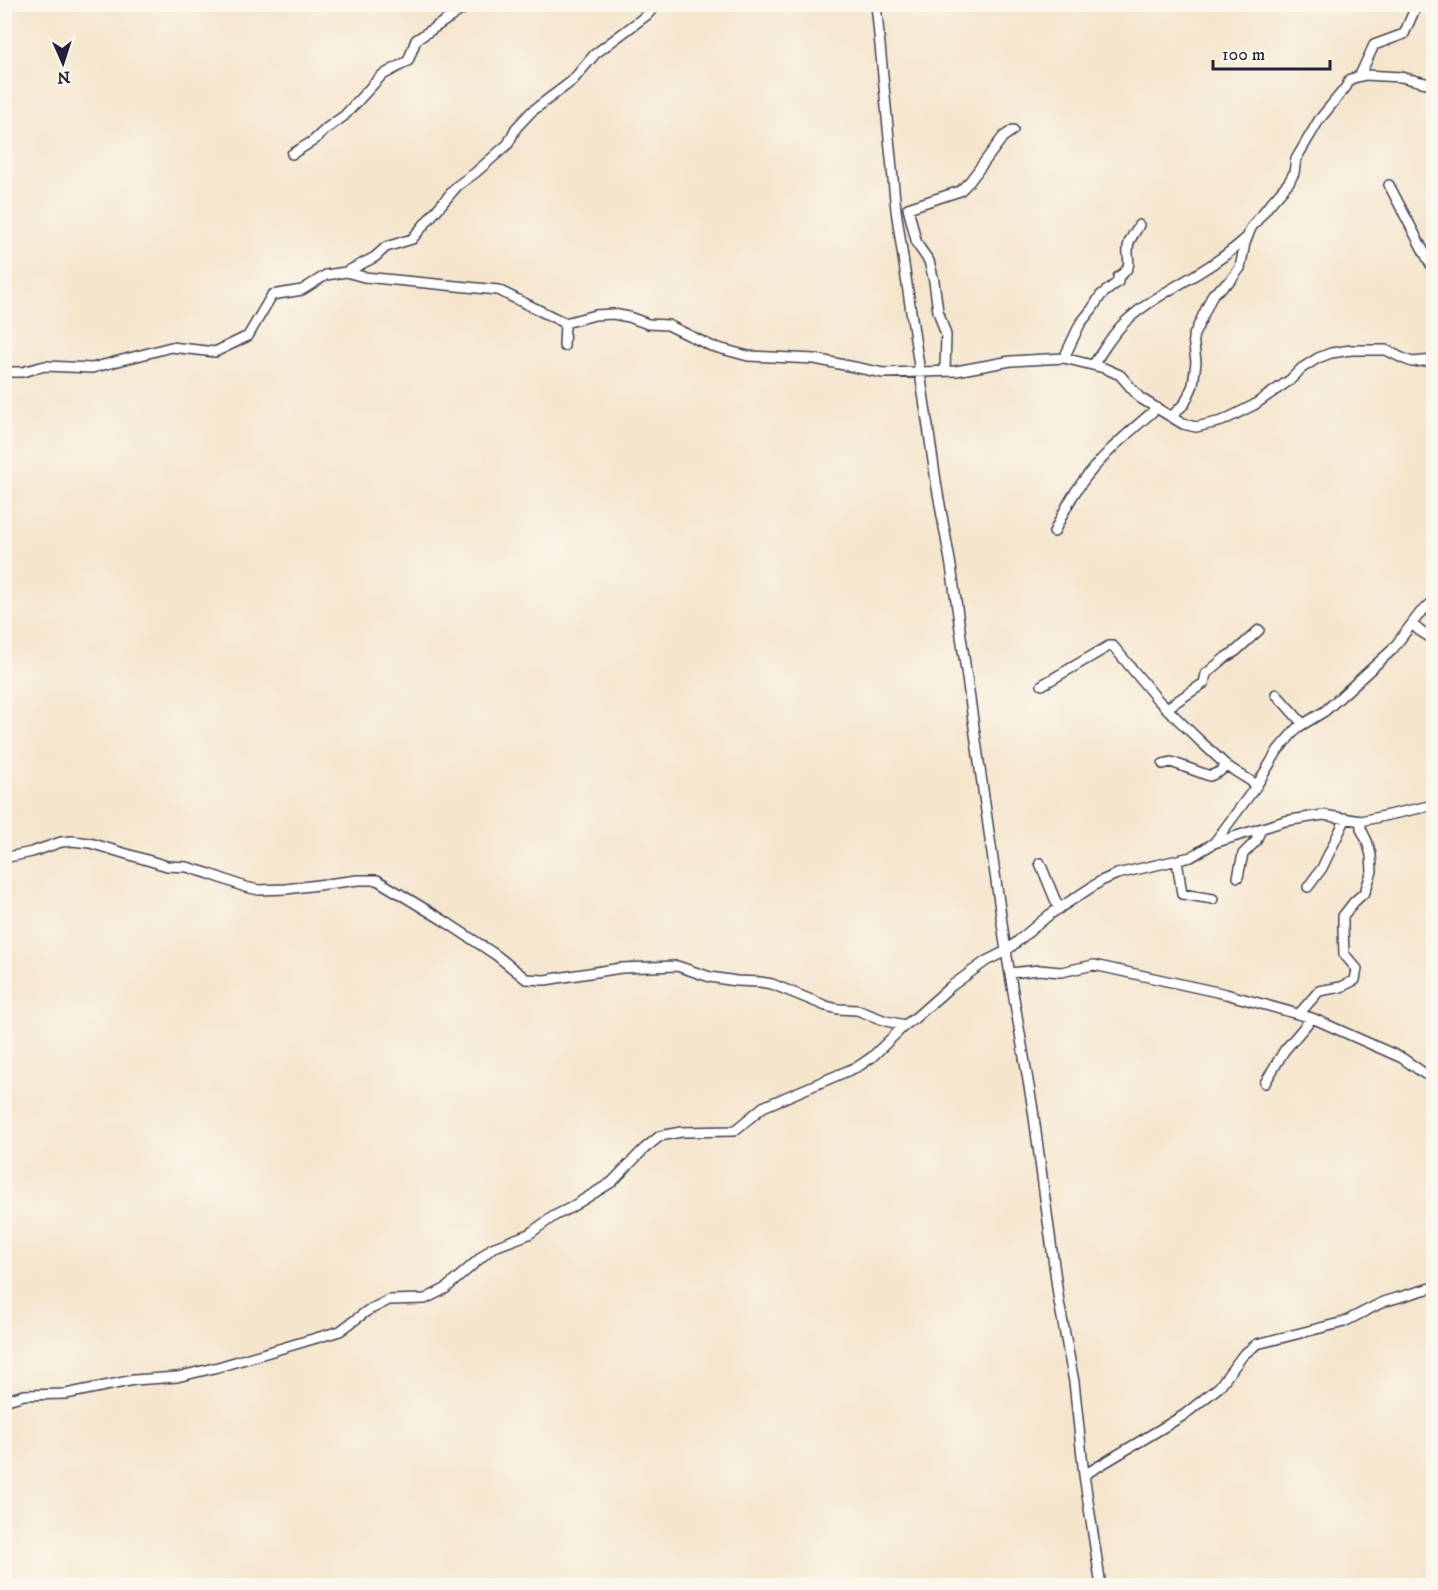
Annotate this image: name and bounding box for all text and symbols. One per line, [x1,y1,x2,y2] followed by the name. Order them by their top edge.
[33,33,93,93] north arrow
[1213,33,1330,71] scale bar
[1222,44,1265,66] text: 100 m
[57,67,71,87] text: N

